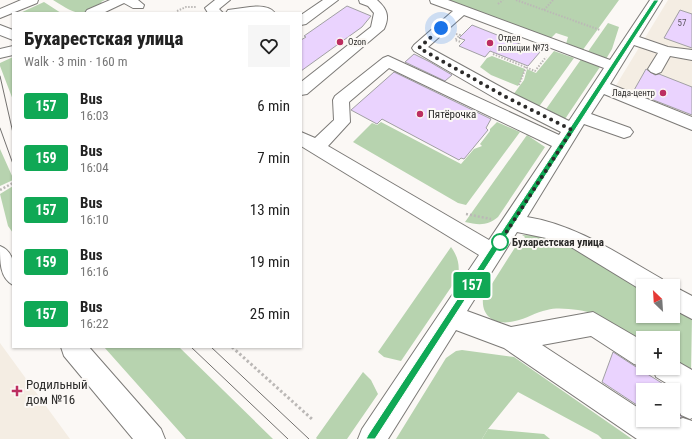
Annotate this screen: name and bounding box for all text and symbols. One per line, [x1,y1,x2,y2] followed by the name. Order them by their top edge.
[431,18,451,38] your location
[678,18,687,28] house number: 57
[248,25,290,67] button: heart
[24,27,183,50] text: Бухарестская улица
[498,33,549,53] place label: Отдел полиции №73
[335,37,345,47] marker: Ozon
[348,37,366,47] place label: Ozon
[485,38,495,48] marker: Отдел полиции №73
[24,54,128,69] text: Walk · 3 min · 160 m
[612,88,656,98] place label: Лада-центр
[658,88,668,98] marker: Лада-центр
[80,90,103,108] text: Bus
[257,97,290,115] text: 6 min
[35,98,57,114] text: 157
[80,108,109,123] text: 16:03
[428,108,476,121] place label: Пятёрочка
[415,109,425,119] marker: Пятёрочка
[80,142,103,160] text: Bus
[257,149,290,167] text: 7 min
[35,150,57,166] text: 159
[80,160,109,175] text: 16:04
[80,194,103,212] text: Bus
[250,201,290,219] text: 13 min
[35,202,57,218] text: 157
[80,212,109,227] text: 16:10
[491,233,509,251] marker: Бухарестская улица
[512,236,604,249] place label: Бухарестская улица
[80,246,103,264] text: Bus
[250,253,290,271] text: 19 min
[35,254,57,270] text: 159
[80,264,109,279] text: 16:16
[449,272,495,298] line badge: 157
[461,277,483,293] text: 157
[636,279,680,323] north arrow
[636,279,680,427] map controls
[80,298,103,316] text: Bus
[250,305,290,323] text: 25 min
[35,306,57,322] text: 157
[80,316,109,331] text: 16:22
[636,331,680,375] button: +
[26,377,88,407] place label: Родильный дом №16
[636,383,680,427] button: −
[11,385,23,397] marker: Родильный дом №16

